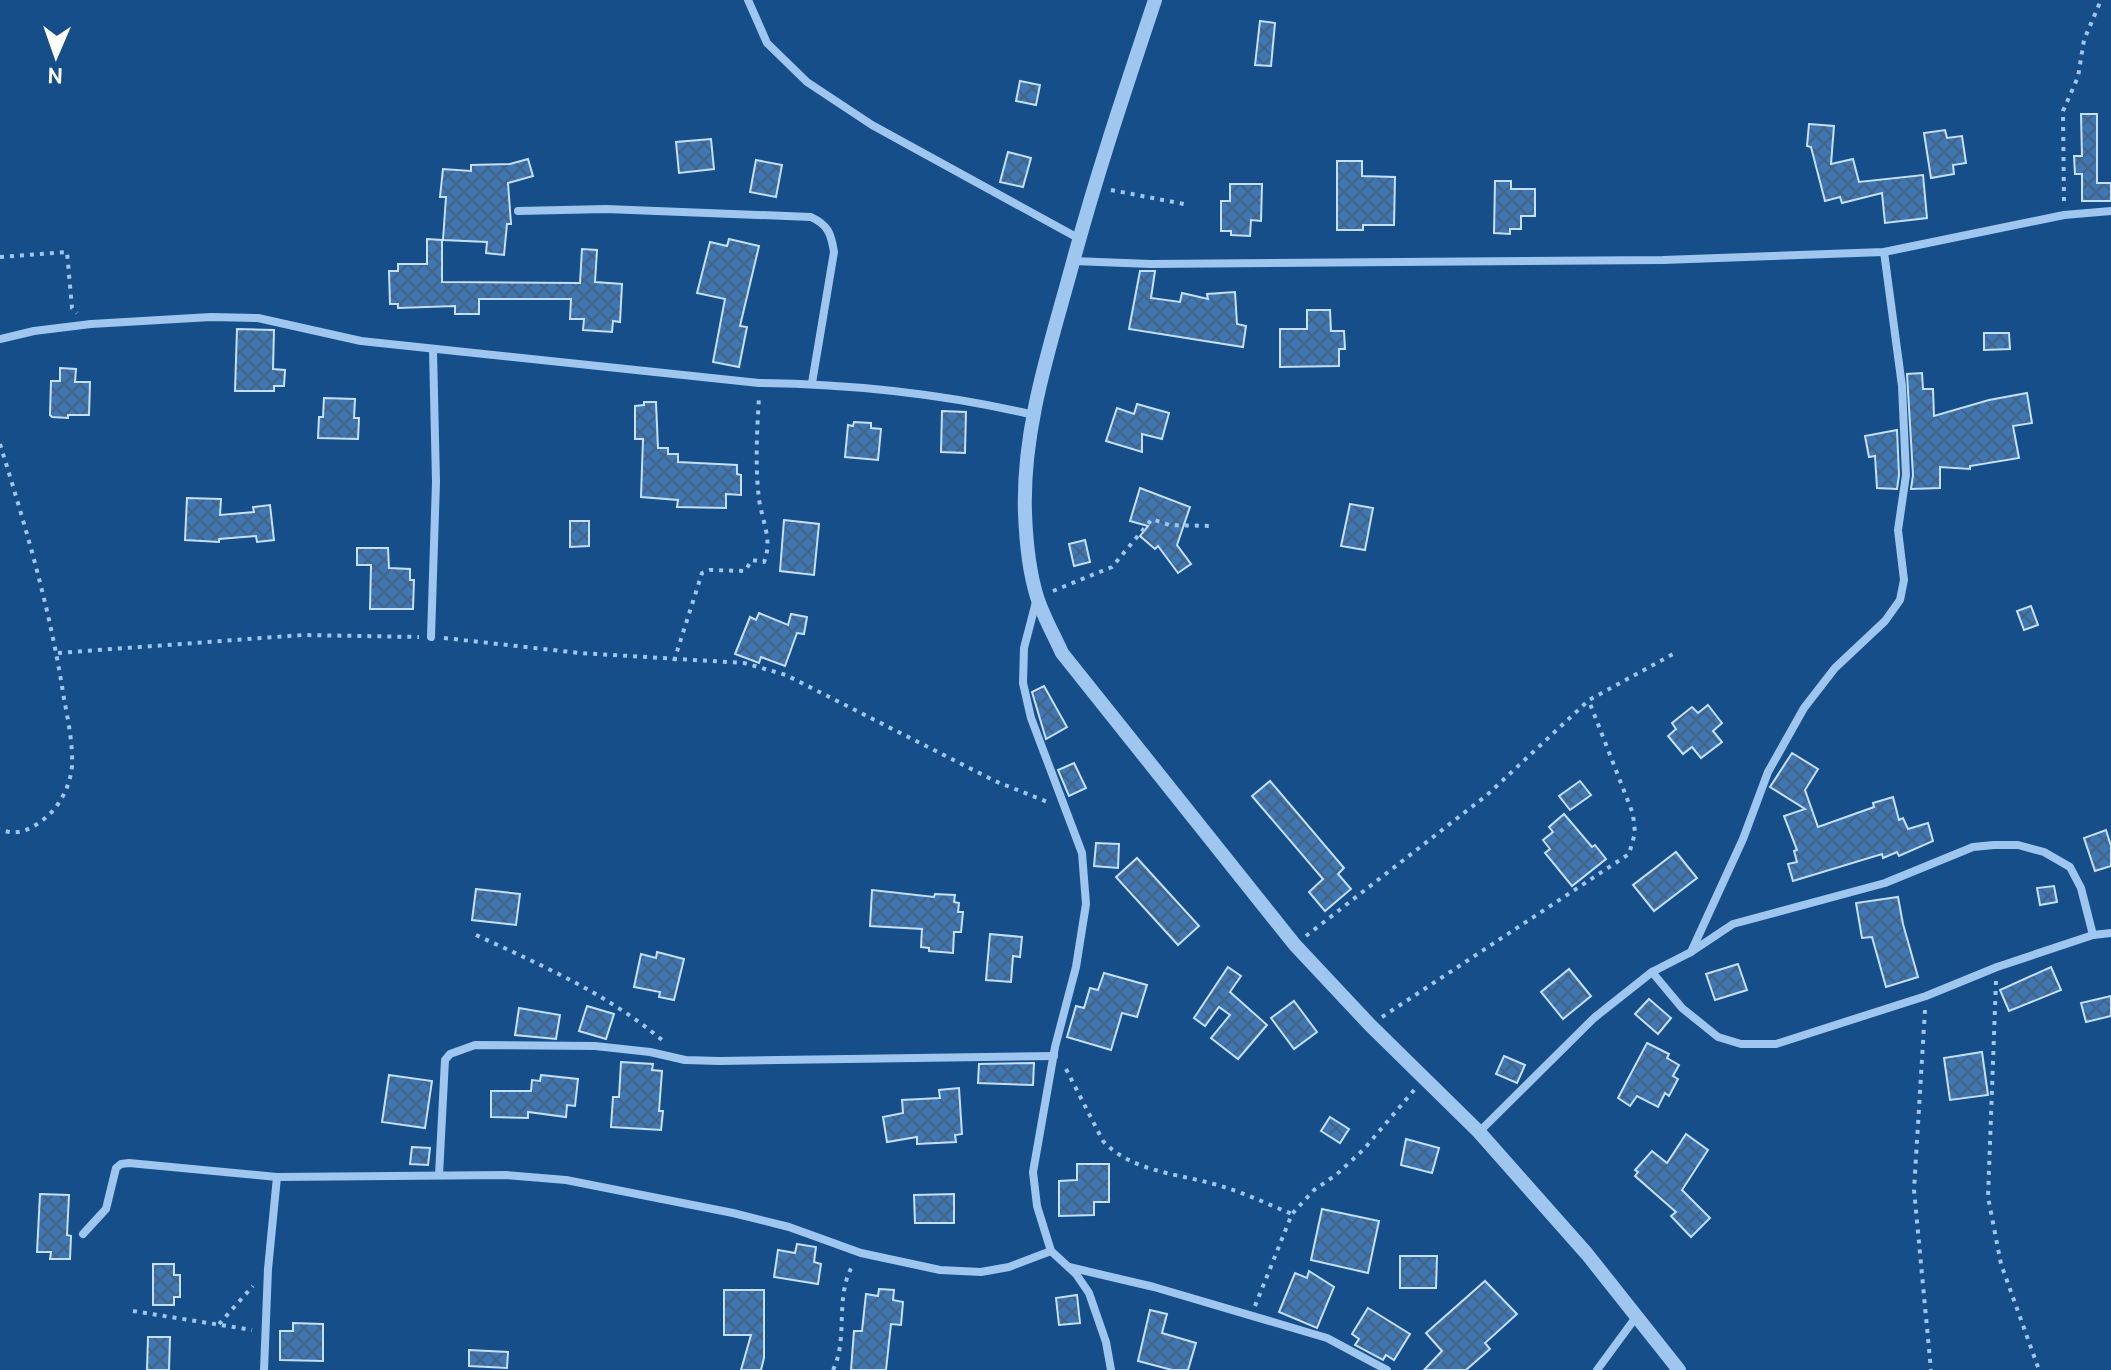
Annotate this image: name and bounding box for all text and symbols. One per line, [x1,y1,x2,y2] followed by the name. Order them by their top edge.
[16,16,96,96] north arrow
[47,62,64,89] text: N

